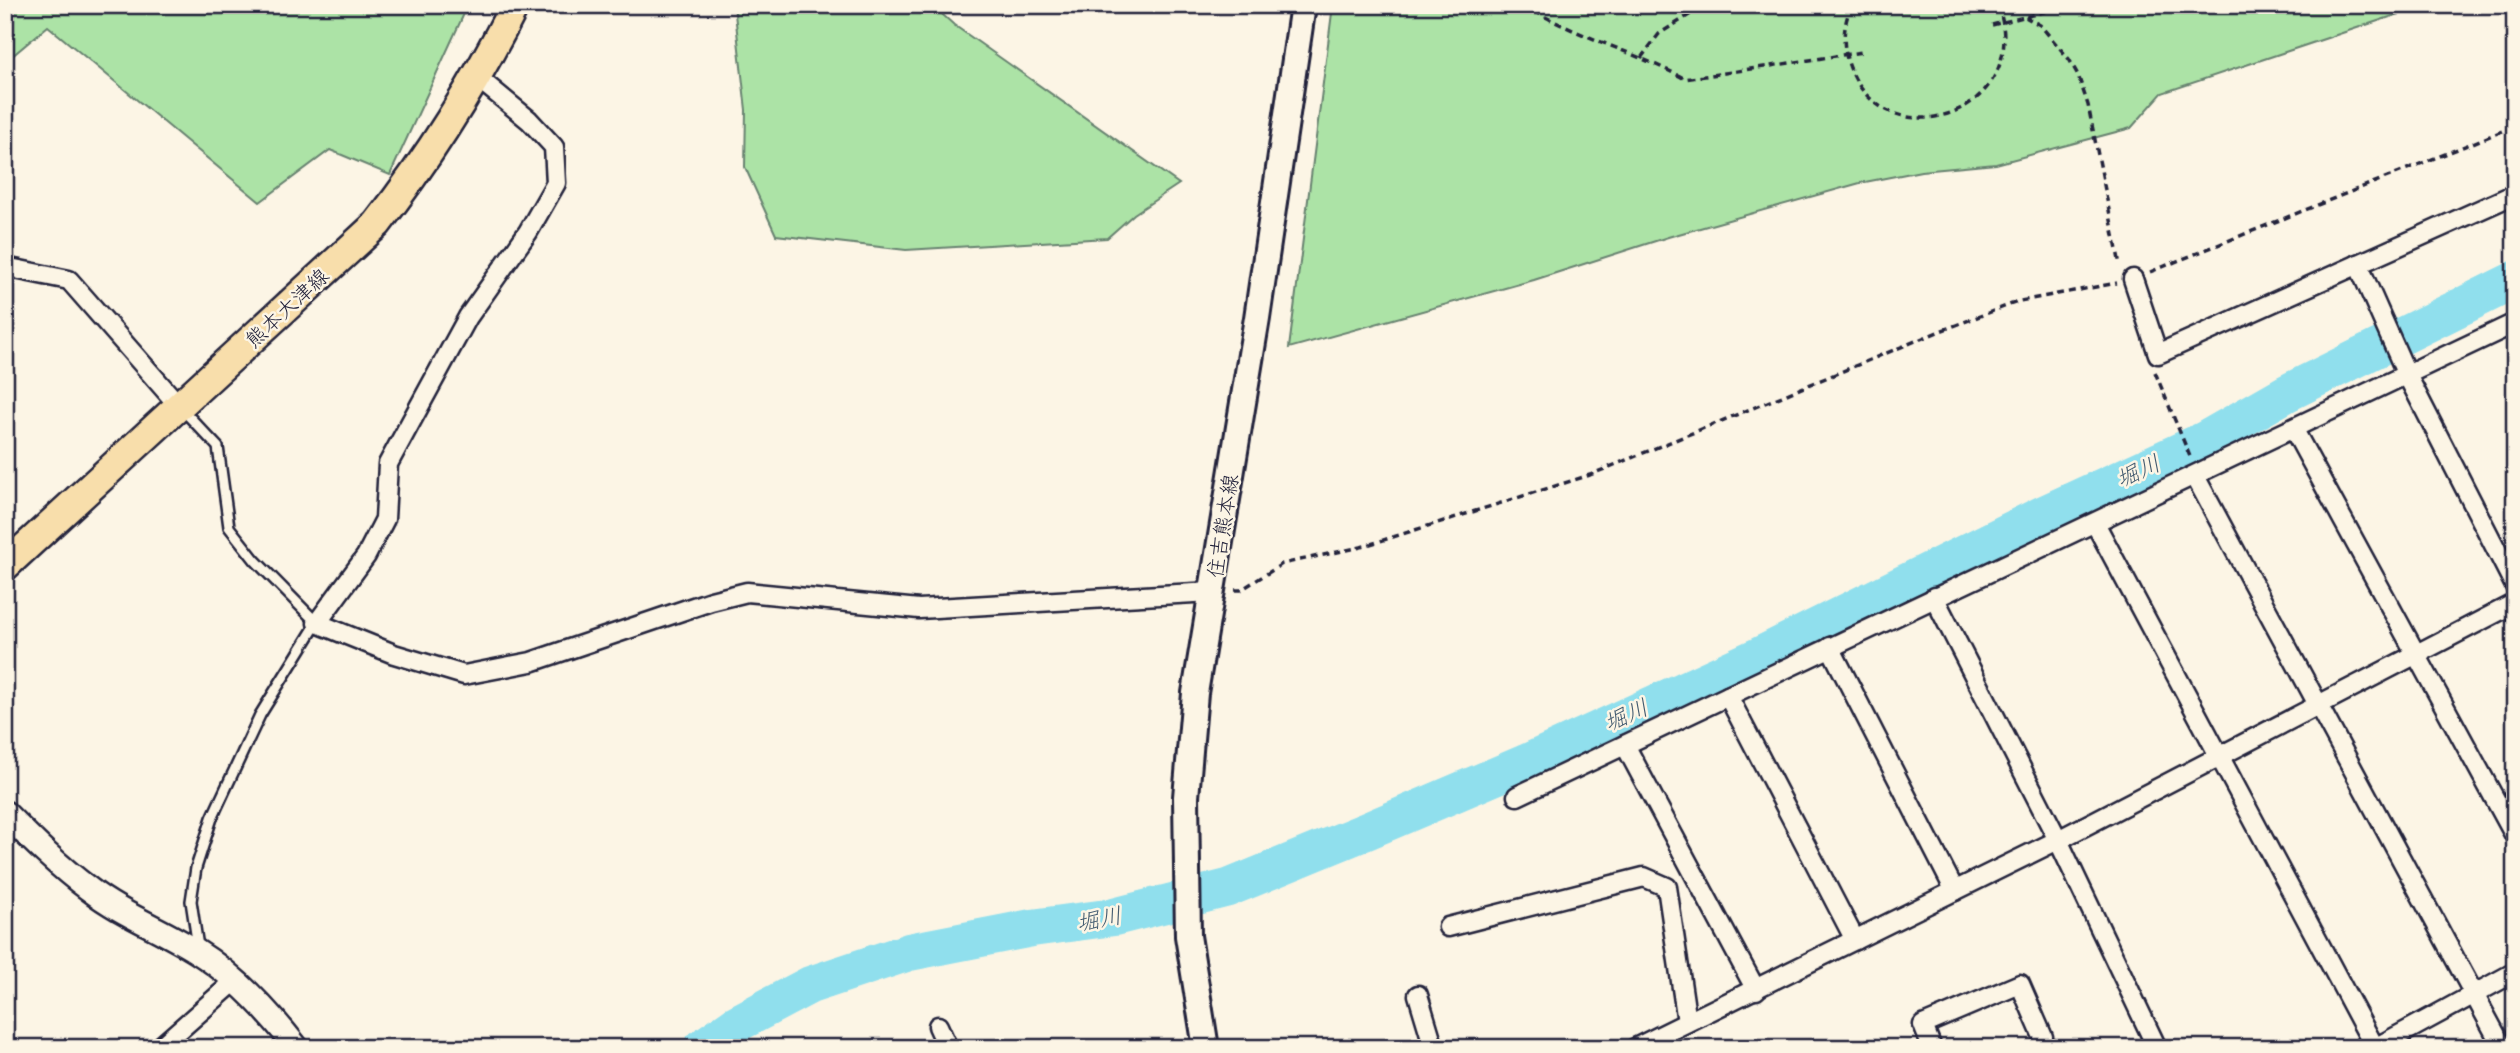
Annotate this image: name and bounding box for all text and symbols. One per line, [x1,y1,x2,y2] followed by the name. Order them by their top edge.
[240,263,334,353] street label: 熊本大津線
[2112,449,2165,494] water label: 堀川
[1203,472,1244,580] street label: 住吉熊本線
[1600,694,1653,738] water label: 堀川
[1074,902,1124,938] water label: 堀川

